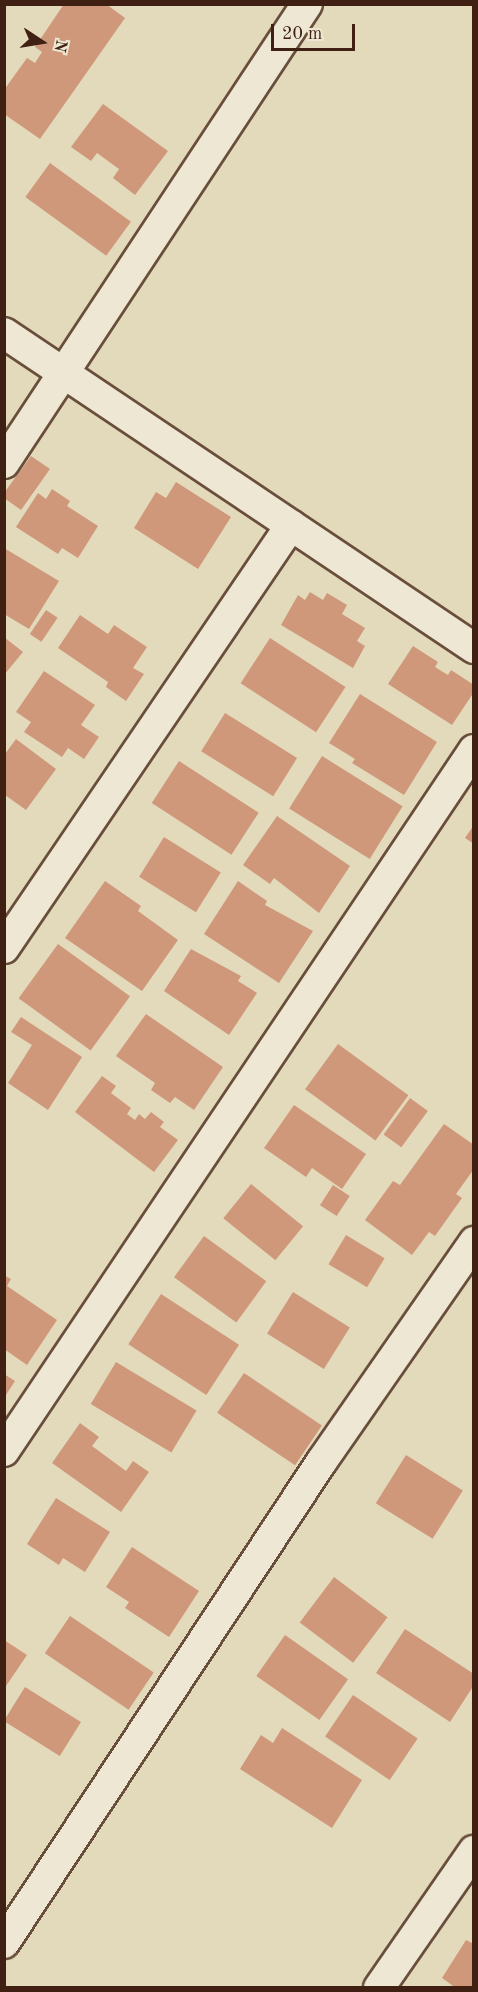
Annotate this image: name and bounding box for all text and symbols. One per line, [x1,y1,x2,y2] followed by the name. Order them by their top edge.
[12,12,72,72] north arrow
[274,12,358,50] scale bar
[282,25,322,43] text: 20 m
[51,38,69,53] text: N

